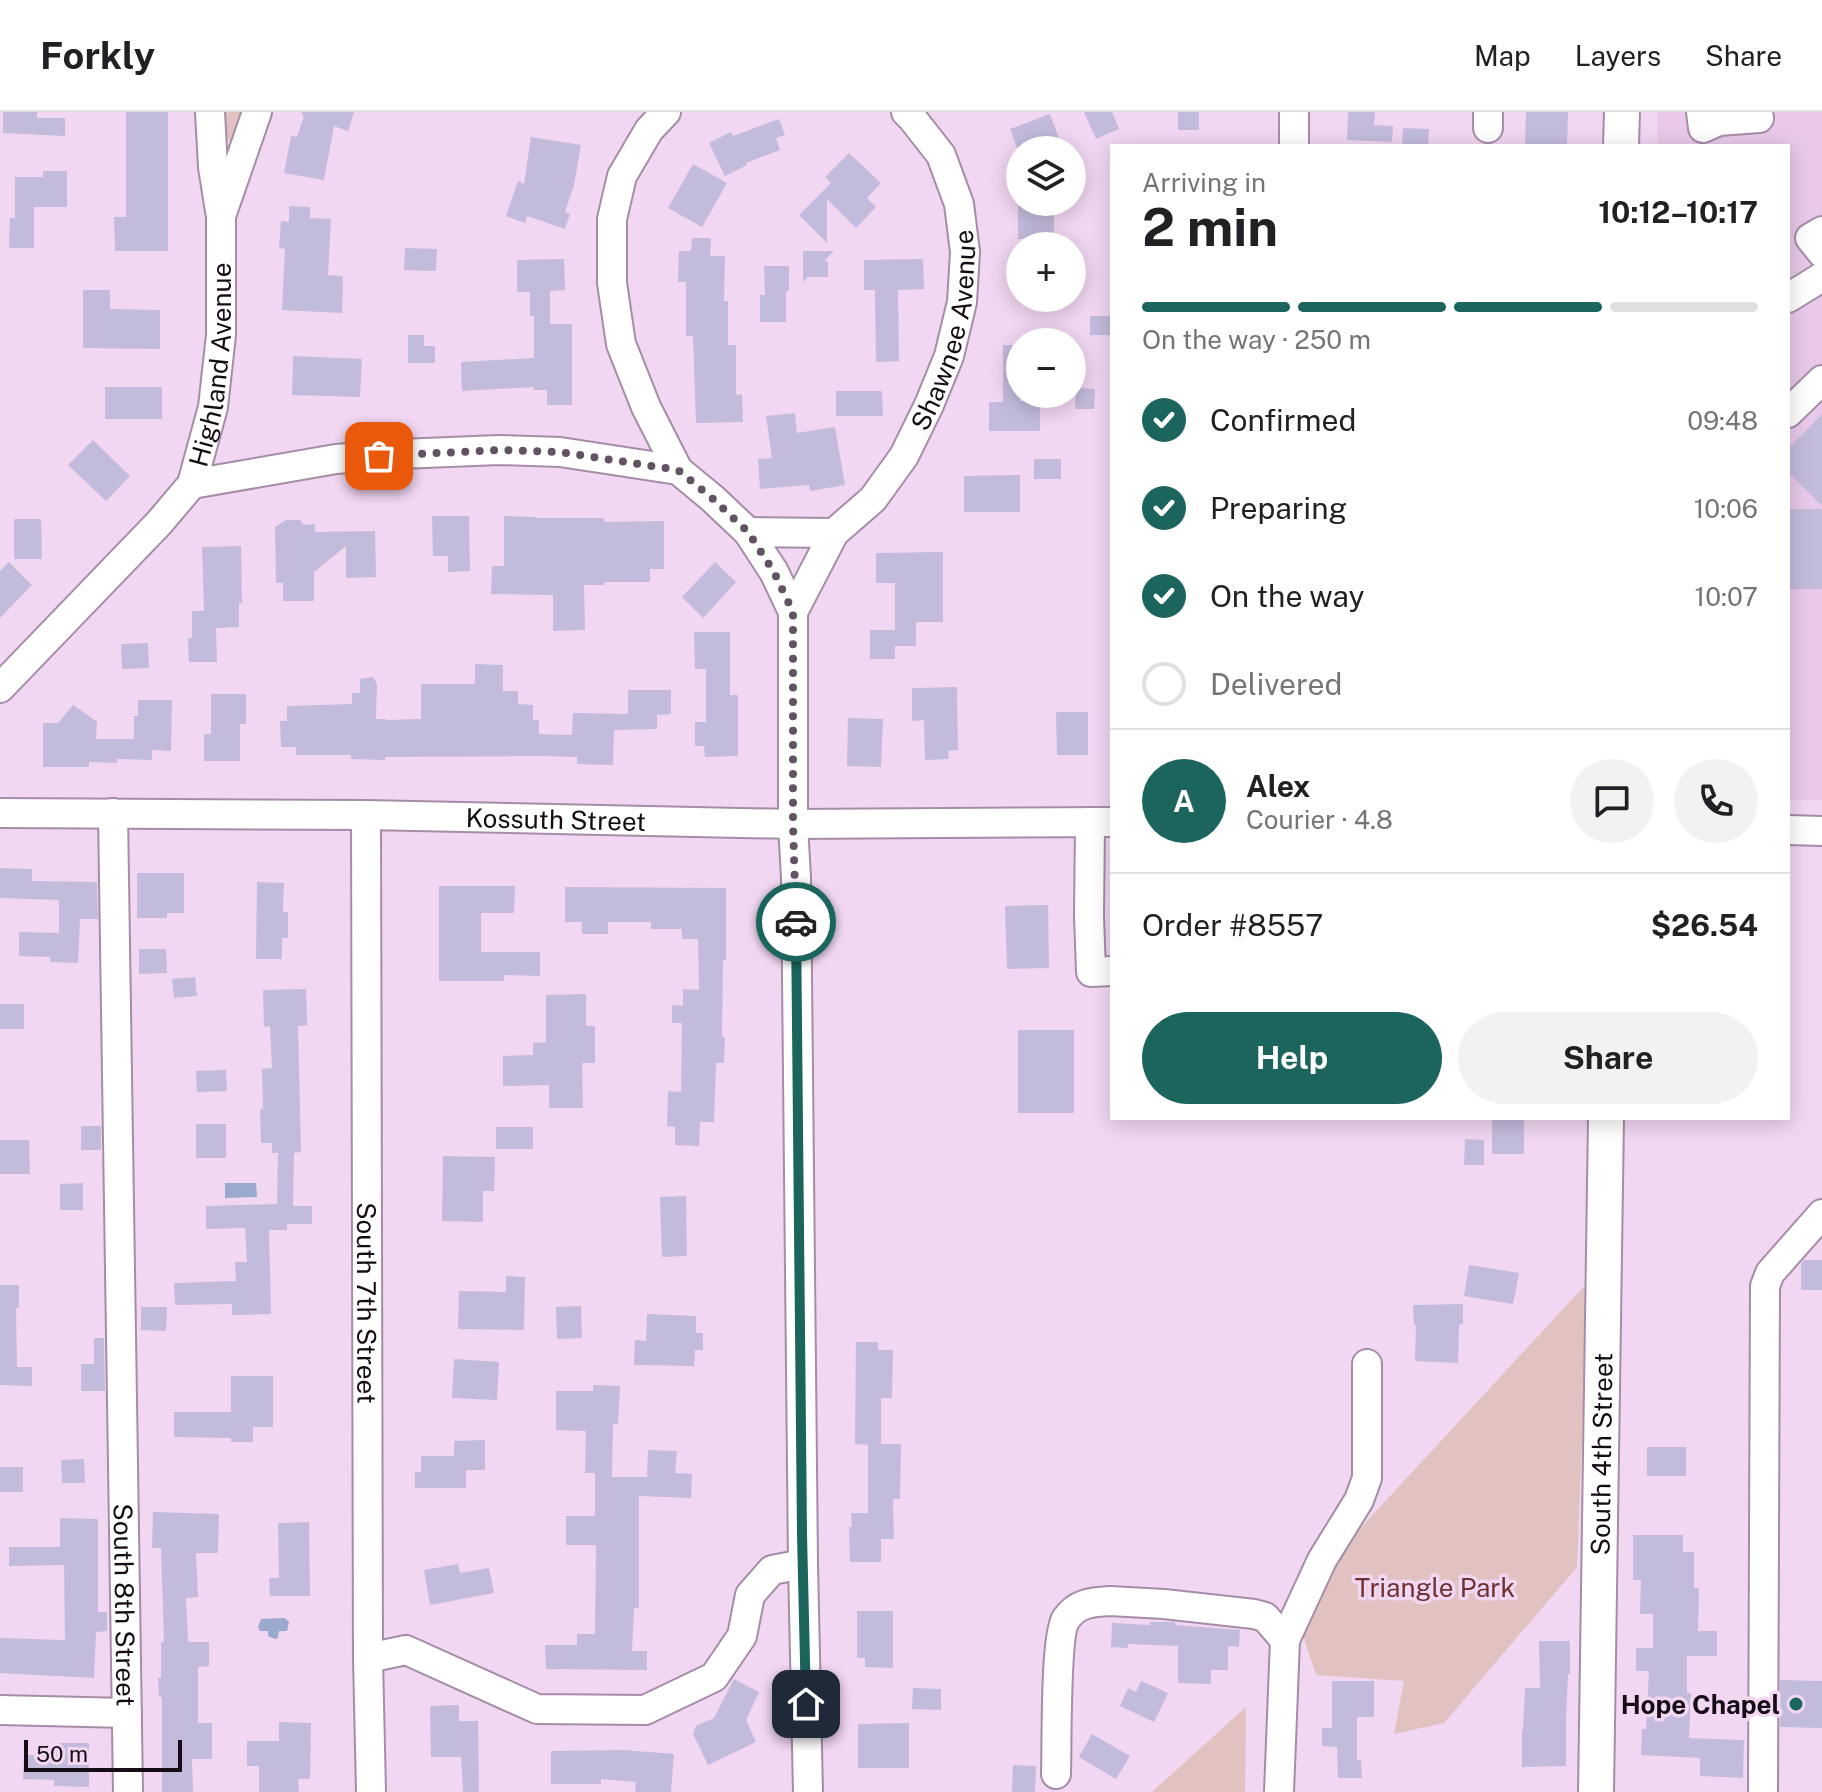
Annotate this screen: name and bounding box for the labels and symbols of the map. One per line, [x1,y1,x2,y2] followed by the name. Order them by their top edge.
[904,228,981,435] street label: Shawnee Avenue
[182,263,237,470] street label: Highland Avenue
[345,422,413,490] pin
[465,802,646,836] street label: Kossuth Street
[756,882,836,962] courier
[351,1202,383,1404] street label: South 7th Street
[1584,1353,1618,1555] street label: South 4th Street
[108,1503,142,1707] street label: South 8th Street
[1355,1572,1515,1603] park label: Triangle Park
[772,1670,840,1738] pin
[1621,1689,1780,1720] place label: Hope Chapel
[1787,1695,1805,1713] marker: Hope Chapel
[24,1736,182,1772] scale bar

